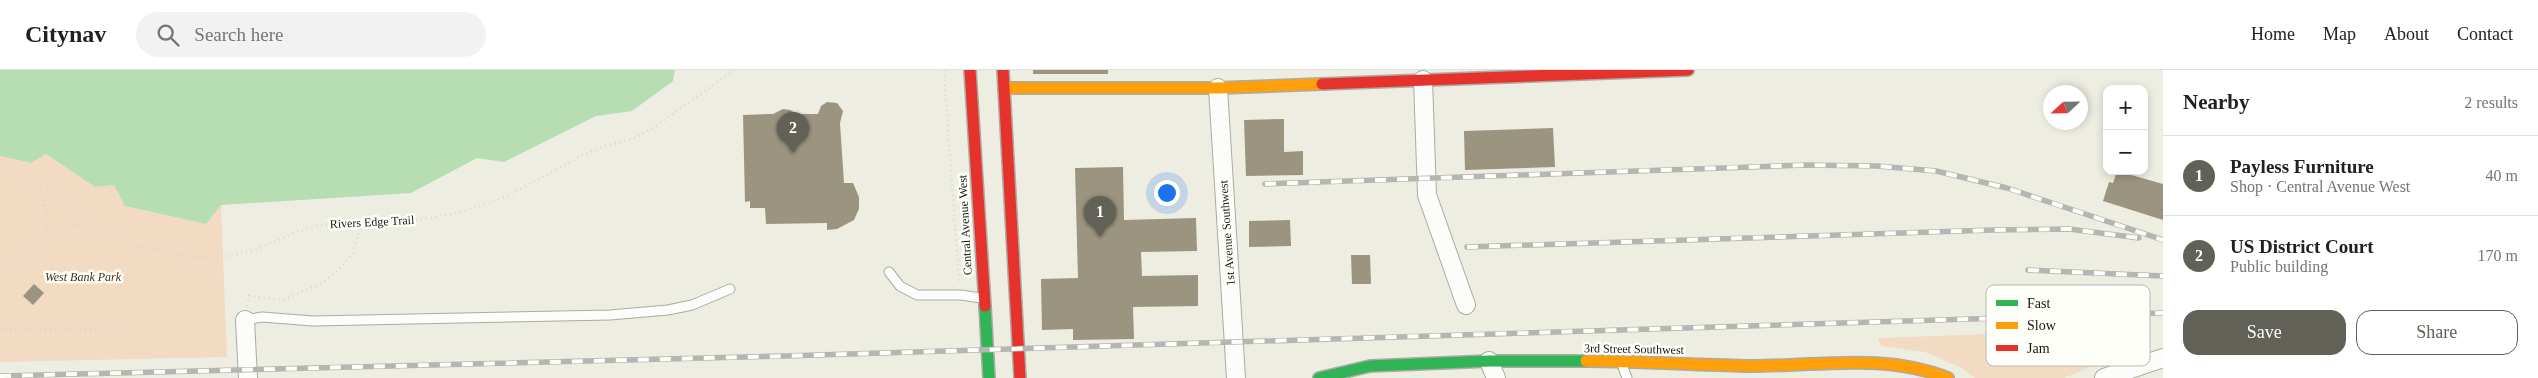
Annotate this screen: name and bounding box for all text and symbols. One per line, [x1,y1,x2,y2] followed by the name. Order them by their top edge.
[136,12,486,57] search box
[25,21,106,47] text: Citynav
[154,21,182,49] icon: search
[194,24,283,45] text: Search here
[2251,24,2295,44] text: Home
[2323,24,2356,44] text: Map
[2384,24,2429,44] text: About
[2457,24,2513,44] text: Contact
[2043,85,2088,130] north arrow
[2103,85,2148,175] map controls
[2103,85,2148,130] button: +
[2183,90,2250,114] text: Nearby
[2464,94,2518,111] text: 2 results
[777,112,809,153] pin: 2
[2103,130,2148,175] button: −
[2230,156,2374,177] text: Payless Furniture
[2195,167,2203,184] text: 1
[2486,167,2518,184] text: 40 m
[955,174,975,276] street label: Central Avenue West
[2230,178,2410,195] text: Shop · Central Avenue West
[1216,179,1238,286] street label: 1st Avenue Southwest
[1154,180,1180,206] your location
[1084,196,1116,237] pin: 1
[329,213,415,231] street label: Rivers Edge Trail
[2230,236,2374,257] text: US District Court
[2195,247,2203,264] text: 2
[2478,247,2518,264] text: 170 m
[2230,258,2328,275] text: Public building
[45,270,122,284] park label: West Bank Park
[1986,285,2150,366] legend
[2027,296,2050,311] text: Fast
[2183,310,2346,355] button: Save
[2356,310,2518,355] button: Share
[2027,318,2057,333] text: Slow
[1584,341,1685,357] street label: 3rd Street Southwest
[2027,341,2050,356] text: Jam

